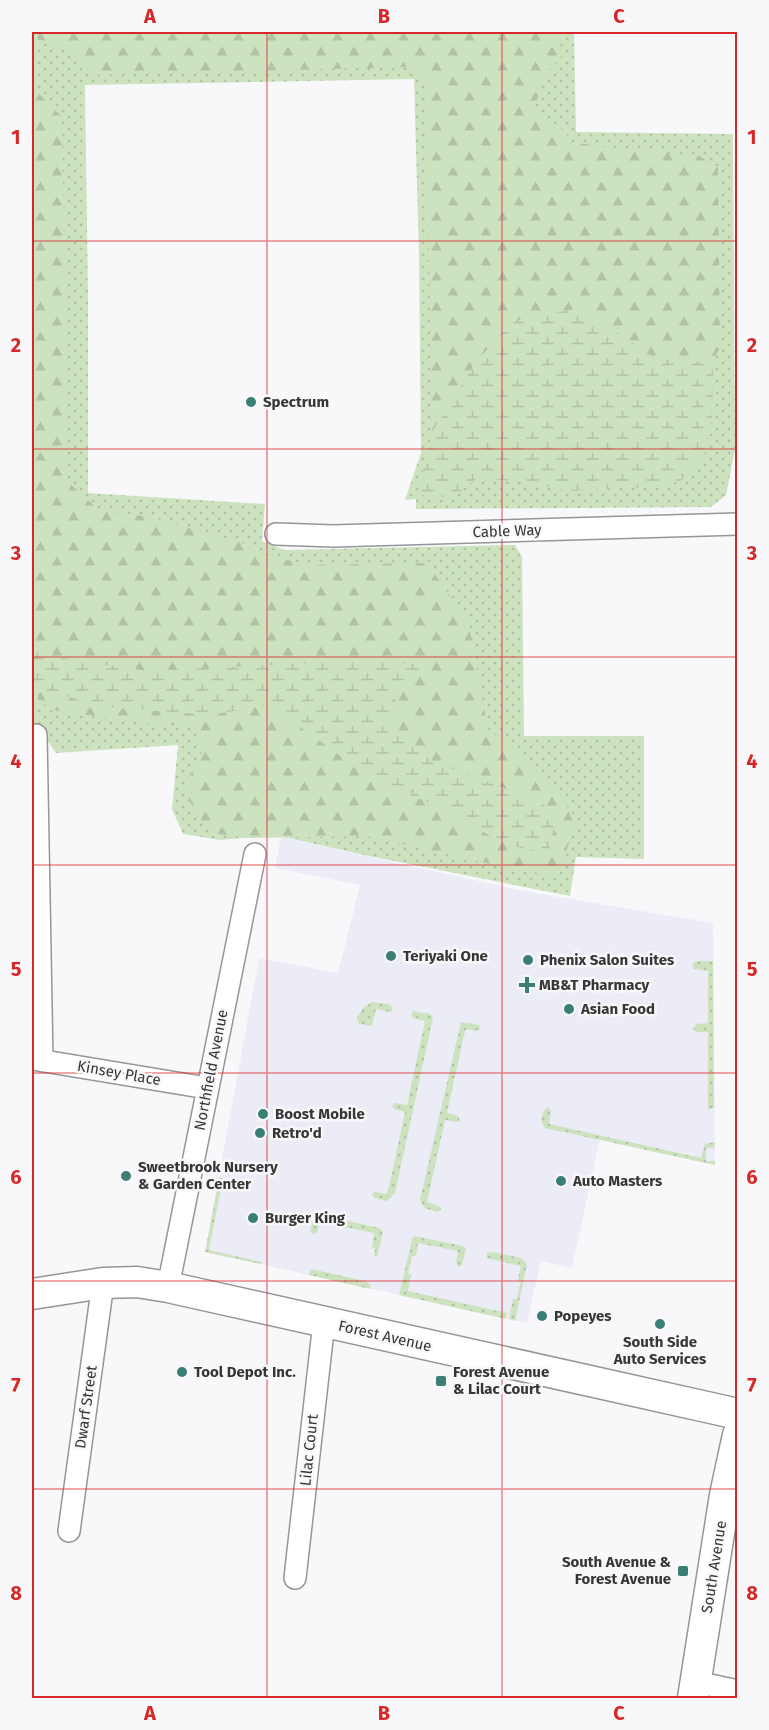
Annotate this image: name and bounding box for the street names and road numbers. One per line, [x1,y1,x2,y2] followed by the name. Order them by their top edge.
[472,521,542,541] street label: Cable Way
[190,1008,232,1132] street label: Northfield Avenue
[76,1057,162,1089] street label: Kinsey Place
[337,1317,433,1355] street label: Forest Avenue
[71,1364,101,1450] street label: Dwarf Street
[296,1413,322,1487] street label: Lilac Court
[698,1519,730,1615] street label: South Avenue

